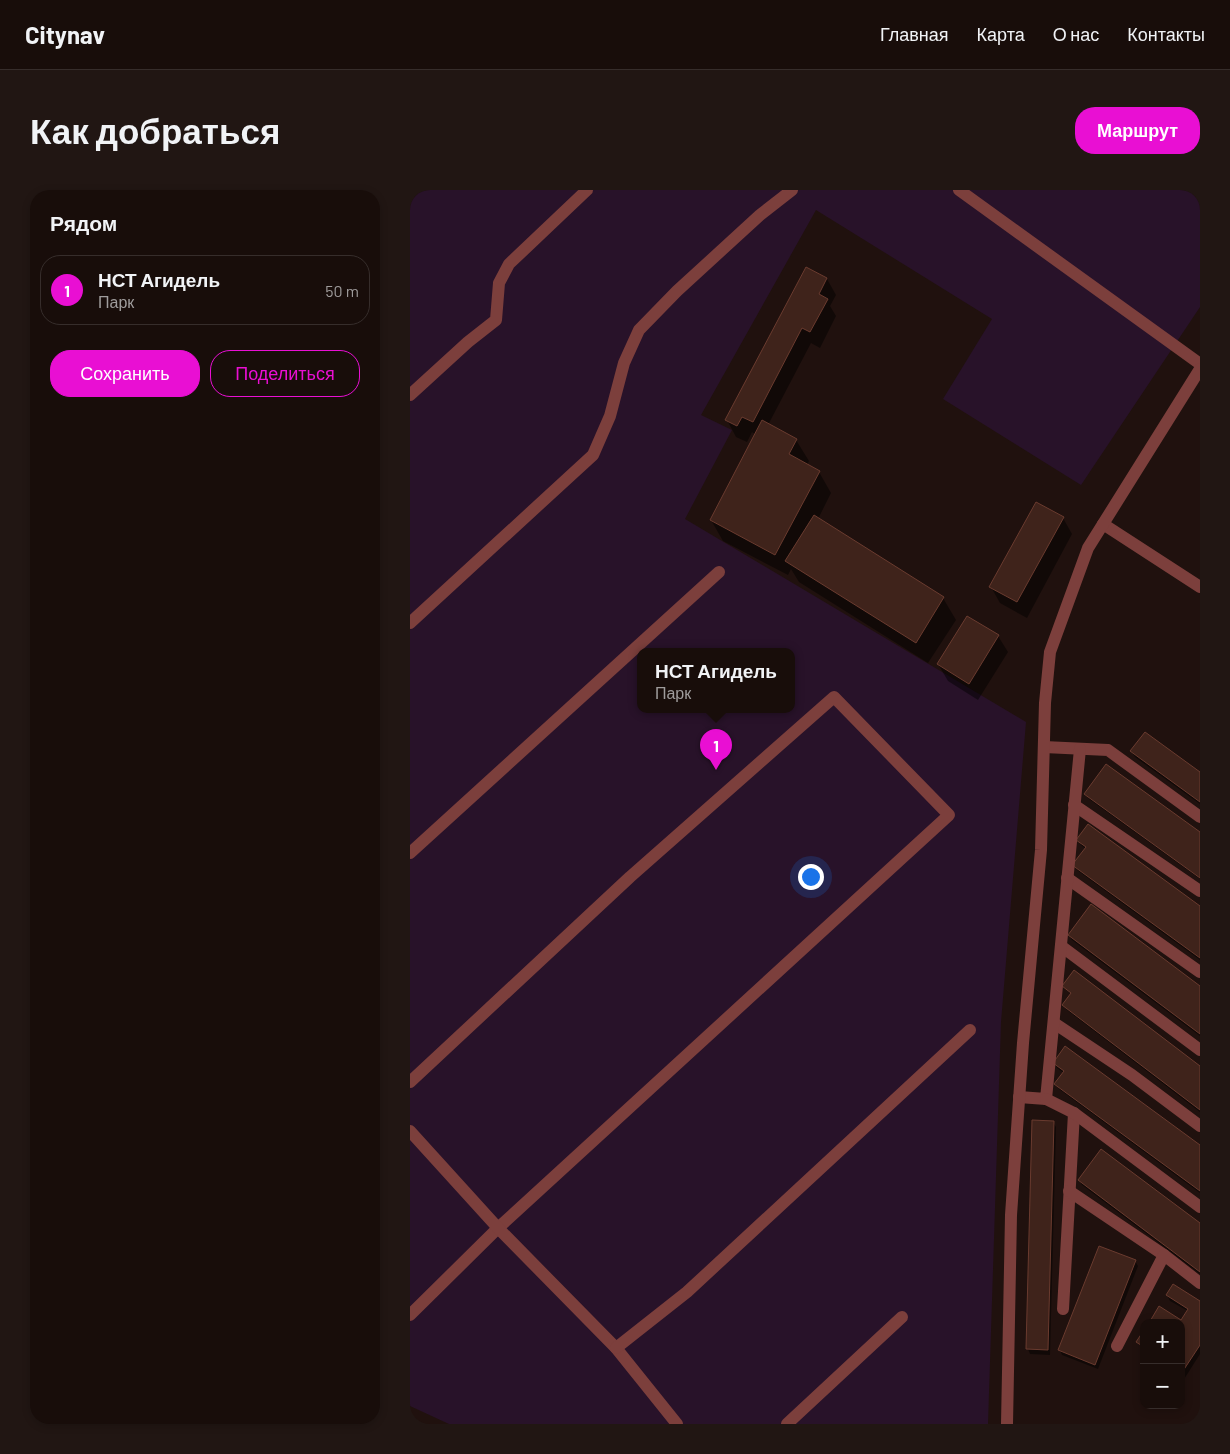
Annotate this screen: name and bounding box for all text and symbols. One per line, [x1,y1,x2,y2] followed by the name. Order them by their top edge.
[25,20,105,49] text: Citynav
[880,23,949,45] text: Главная
[977,23,1025,45] text: Карта
[1053,23,1099,45] text: О нас
[1127,23,1205,45] text: Контакты
[1075,107,1200,154] button: Маршрут
[30,109,280,151] text: Как добраться
[50,210,117,235] text: Рядом
[98,268,220,291] text: НСТ Агидель
[64,281,70,300] text: 1
[325,281,359,300] text: 50 m
[98,292,134,311] text: Парк
[50,350,200,397] button: Сохранить
[210,350,360,397] button: Поделиться
[637,648,795,713] popup
[655,659,777,682] text: НСТ Агидель
[655,683,691,702] text: Парк
[700,729,732,770] pin: 1
[798,864,824,890] your location
[1140,1319,1185,1409] map controls
[1140,1319,1185,1364] button: +
[1140,1364,1185,1409] button: −

